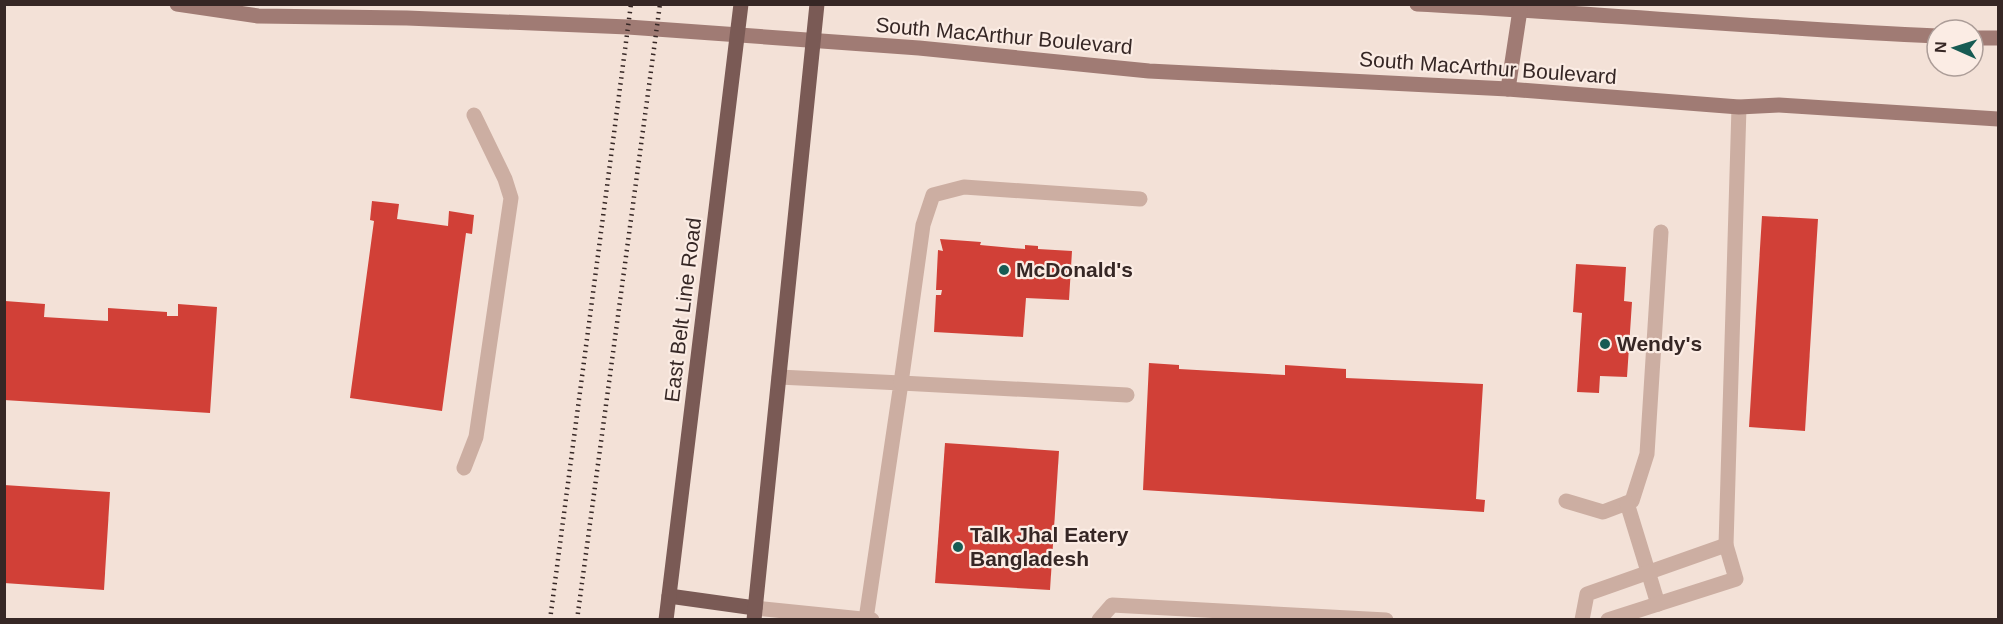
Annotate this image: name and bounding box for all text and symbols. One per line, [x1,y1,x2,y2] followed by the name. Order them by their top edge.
[875,13,1134,58] street label: South MacArthur Boulevard
[1925,18,1985,78] north arrow
[1932,41,1949,53] text: N
[1359,47,1618,88] street label: South MacArthur Boulevard
[660,216,705,403] street label: East Belt Line Road
[1016,258,1133,281] place label: McDonald's
[997,263,1011,277] marker: McDonald's
[1617,332,1702,355] place label: Wendy's
[1598,337,1612,351] marker: Wendy's
[970,523,1129,570] place label: Talk Jhal Eatery Bangladesh
[951,540,965,554] marker: Talk Jhal Eatery Bangladesh

